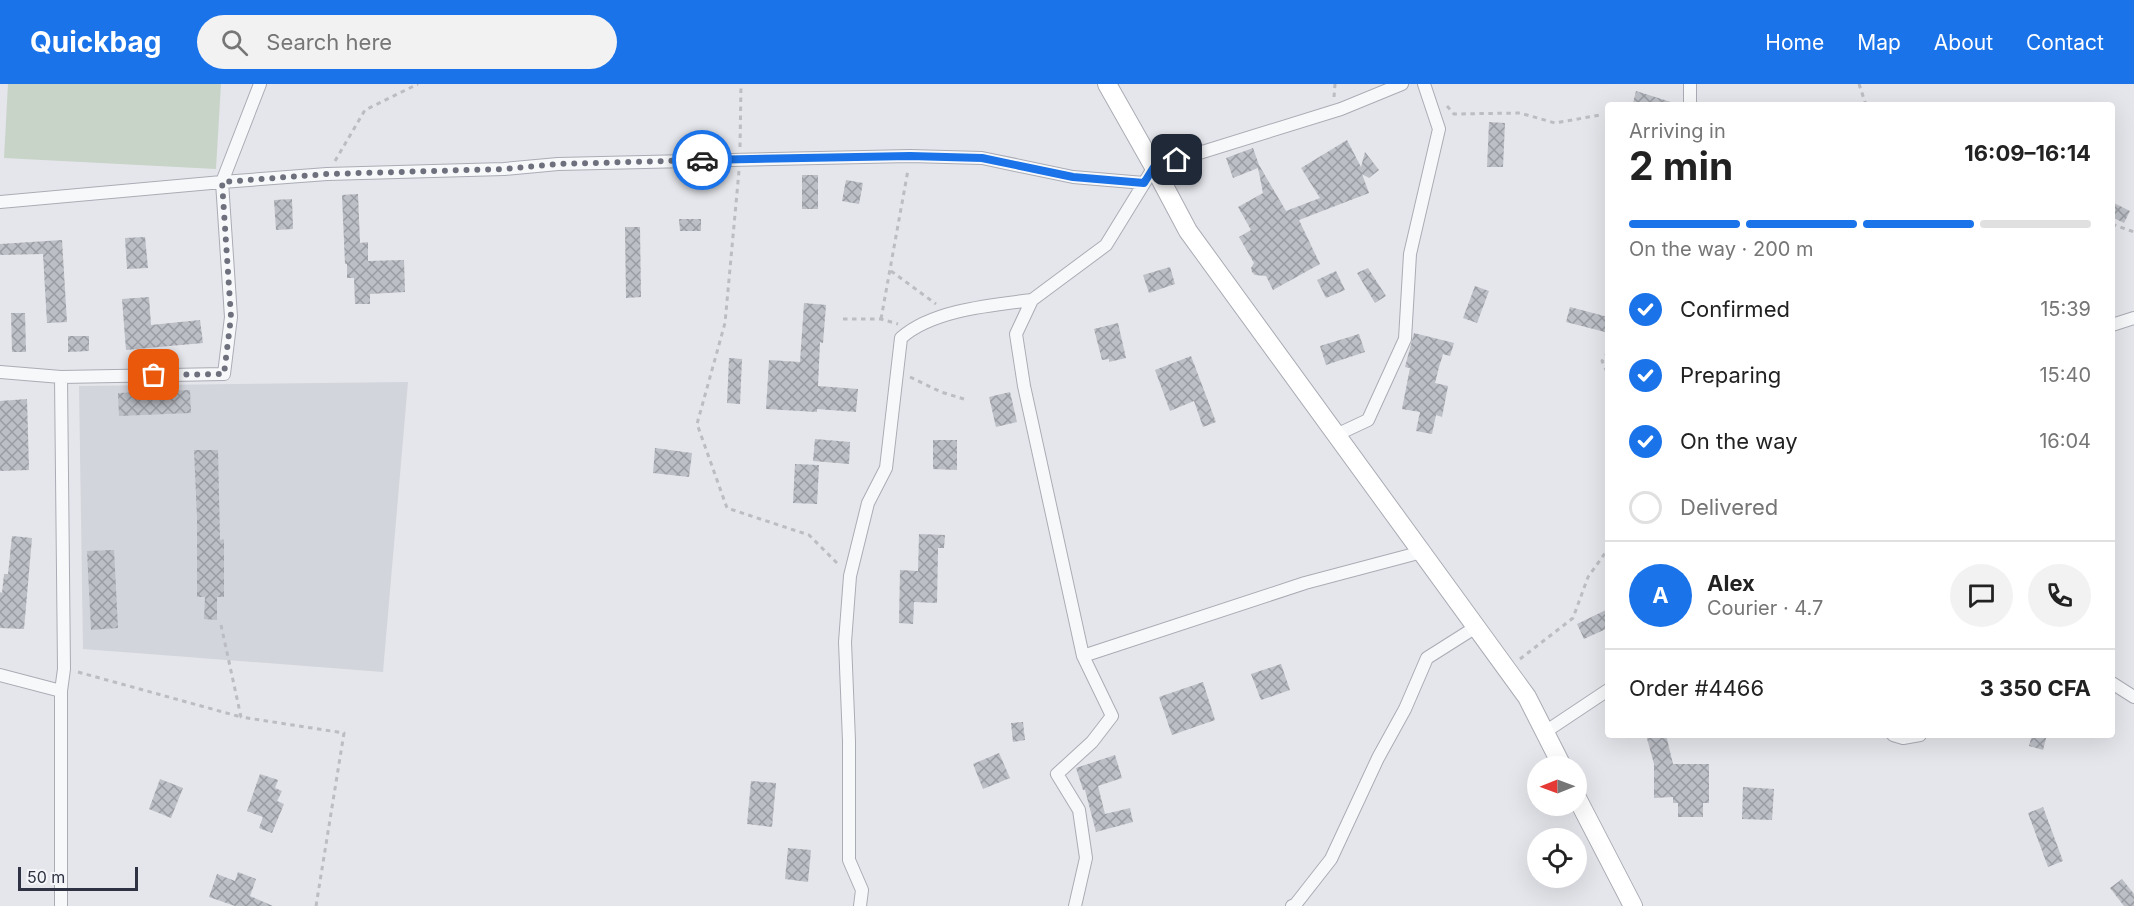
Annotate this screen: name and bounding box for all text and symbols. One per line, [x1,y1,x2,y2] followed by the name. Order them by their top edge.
[197,15,617,69] search box
[30,25,161,59] text: Quickbag
[218,26,251,59] icon: search
[266,29,392,55] text: Search here
[1765,30,1824,55] text: Home
[1857,30,1901,55] text: Map
[1934,30,1993,55] text: About
[2026,30,2104,55] text: Contact
[1629,119,1726,143] text: Arriving in
[672,130,732,190] courier
[1151,134,1202,185] pin
[1964,140,2091,166] text: 16:09–16:14
[1629,142,1733,189] text: 2 min
[1160,143,1193,176] icon: home
[686,144,719,177] icon: car
[1629,237,1814,261] text: On the way · 200 m
[1629,293,1662,326] icon: check
[1680,296,1790,322] text: Confirmed
[2040,297,2091,321] text: 15:39
[128,349,179,400] pin
[137,358,170,391] icon: bag
[1629,359,1662,392] icon: check
[1680,362,1781,388] text: Preparing
[2039,363,2091,387] text: 15:40
[1629,425,1662,458] icon: check
[1680,428,1798,454] text: On the way
[2039,429,2091,453] text: 16:04
[1680,494,1778,520] text: Delivered
[1950,564,2013,627] button: chat
[2028,564,2091,627] button: phone
[1707,570,1755,596] text: Alex
[1652,582,1669,608] text: A
[1707,596,1823,620] text: Courier · 4.7
[1629,675,1764,701] text: Order #4466
[1980,675,2091,701] text: 3 350 CFA
[1527,756,1587,816] north arrow
[1527,756,1587,888] map controls
[1527,828,1587,888] button: locate
[18,864,138,892] scale bar
[27,867,65,887] text: 50 m

